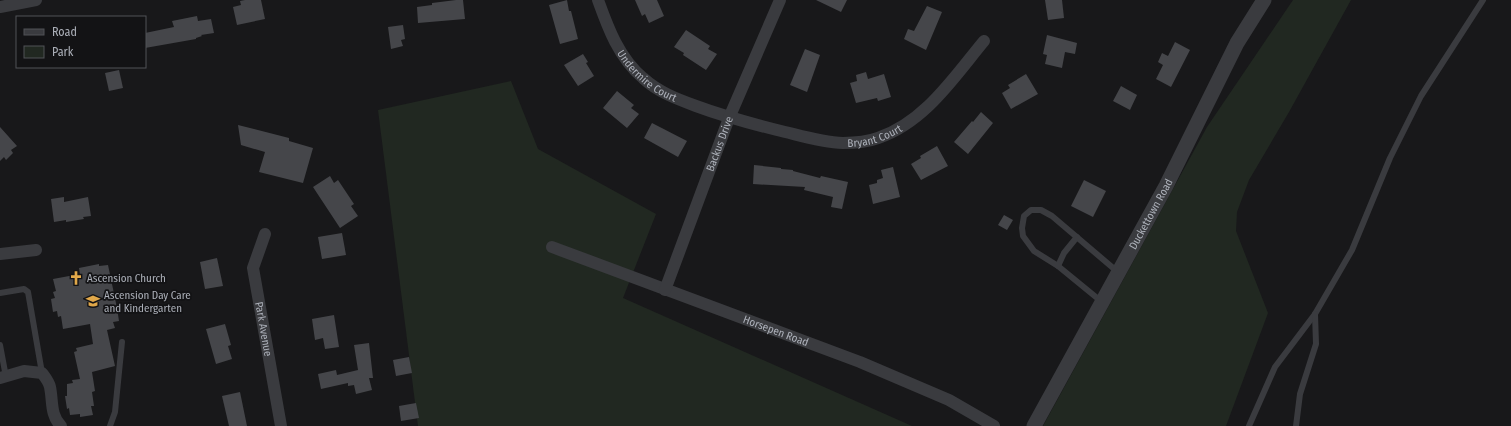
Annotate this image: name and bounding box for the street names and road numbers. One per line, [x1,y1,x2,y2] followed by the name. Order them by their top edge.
[614,48,679,105] street label: Undermire Court
[704,115,736,173] street label: Backus Drive
[847,122,905,150] street label: Bryant Court
[1126,177,1176,252] street label: Duckettown Road
[252,301,275,357] street label: Park Avenue
[741,313,810,349] street label: Horsepen Road

